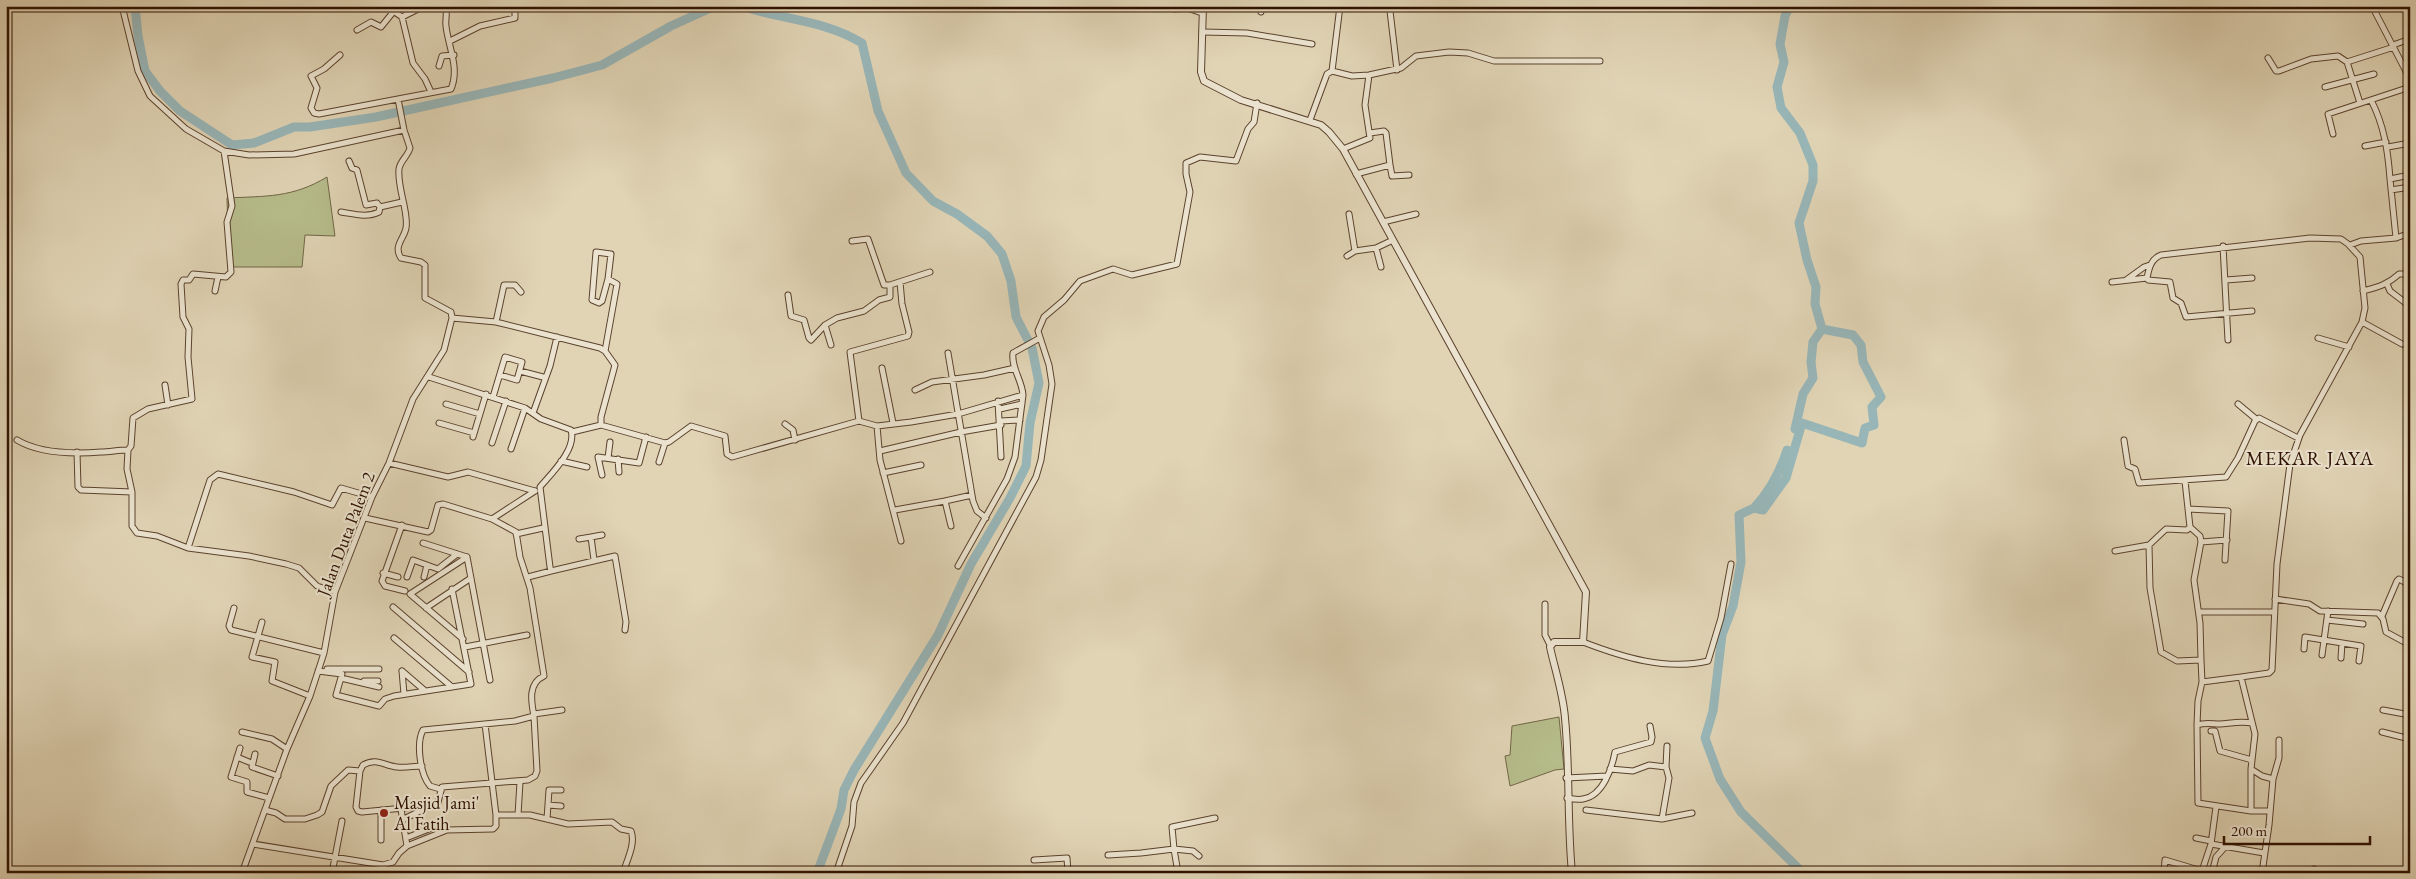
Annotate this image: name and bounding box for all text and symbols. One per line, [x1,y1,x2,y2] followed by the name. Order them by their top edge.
[2246,445,2374,471] district label: MEKAR JAYA
[311,468,380,601] street label: Jalan Duta Palem 2
[393,791,479,835] place label: Masjid Jami' Al Fatih
[378,807,390,819] marker: Masjid Jami' Al Fatih
[2224,814,2370,846] scale bar
[2231,821,2268,840] text: 200 m

